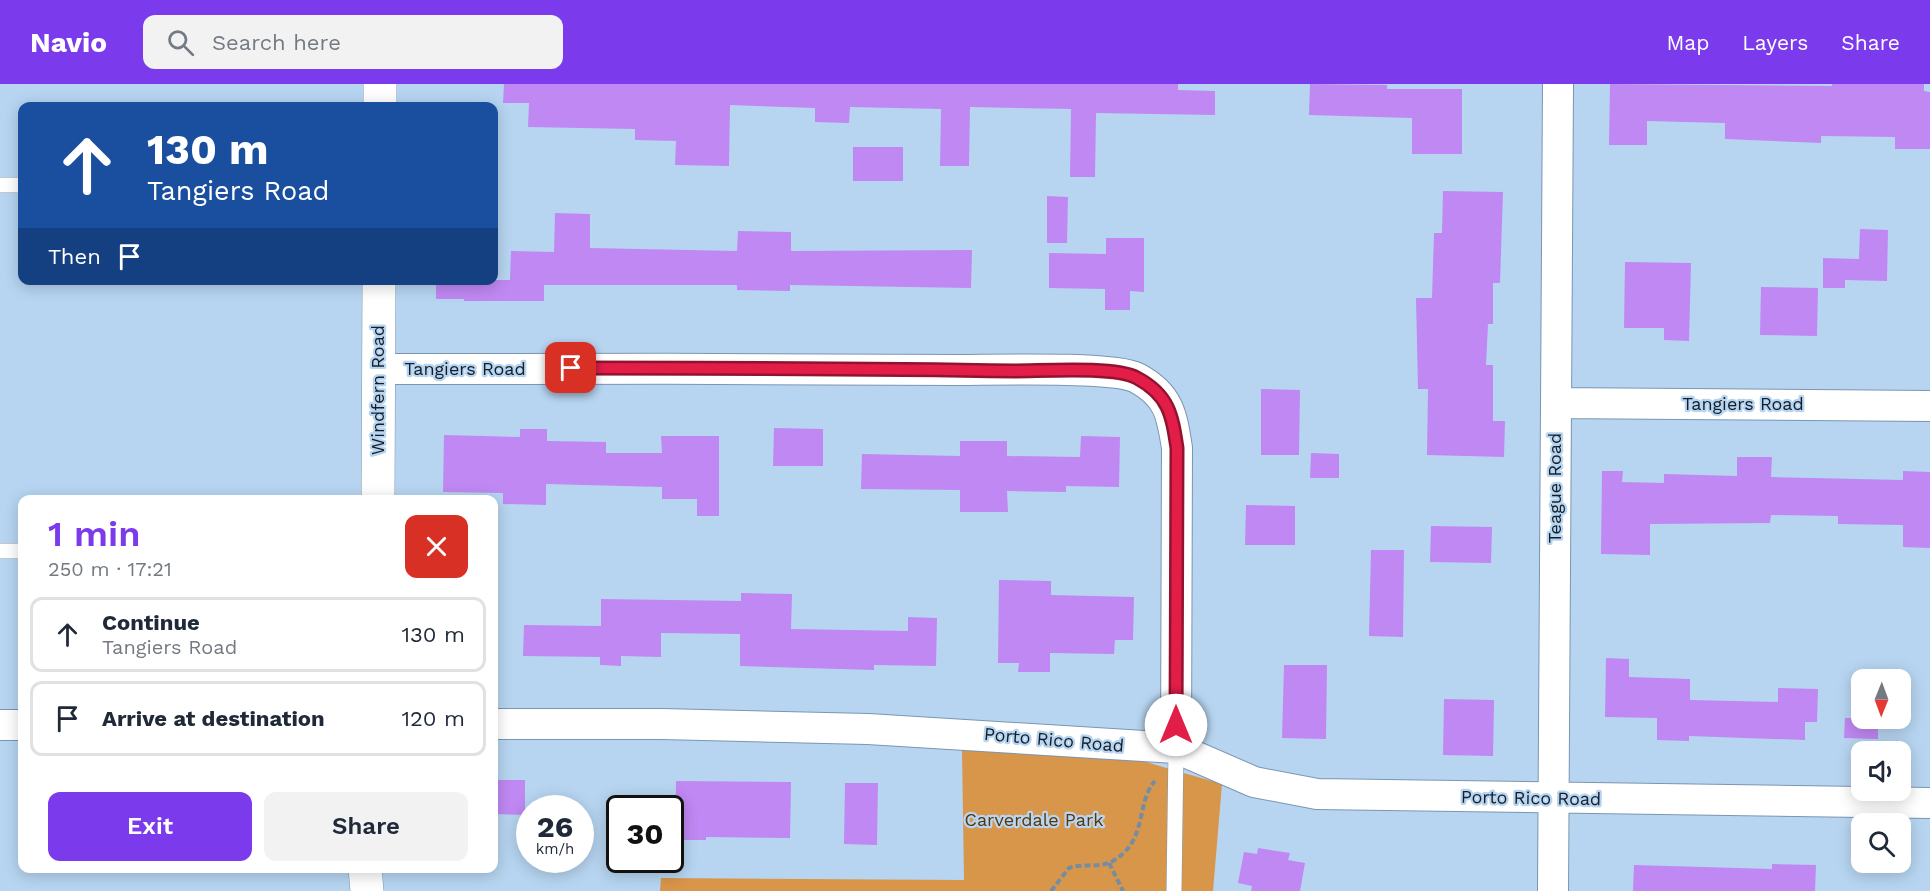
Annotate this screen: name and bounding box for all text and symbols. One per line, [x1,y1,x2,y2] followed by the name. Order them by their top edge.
[143,15,563,69] search box
[30,26,107,59] text: Navio
[164,26,197,59] icon: search
[212,30,341,55] text: Search here
[1666,30,1709,55] text: Map
[1742,30,1808,55] text: Layers
[1841,30,1900,55] text: Share
[147,125,269,174] text: 130 m
[48,126,126,204] icon: ahead
[147,175,330,207] text: Tangiers Road
[113,240,146,273] icon: arrive
[48,244,101,269] text: Then
[367,325,388,455] street label: Windfern Road
[545,342,596,393] pin
[554,351,587,384] icon: arrive
[404,358,526,379] street label: Tangiers Road
[1682,393,1804,414] street label: Tangiers Road
[1544,433,1565,543] street label: Teague Road
[48,513,140,555] text: 1 min
[405,515,468,578] button: close
[48,557,172,581] text: 250 m · 17:21
[102,610,200,635] text: Continue
[51,618,84,651] icon: ahead
[401,622,465,647] text: 130 m
[102,635,237,659] text: Tangiers Road
[1851,669,1911,729] north arrow
[1851,669,1911,873] map controls
[1144,693,1208,757] position arrow
[51,702,84,735] icon: arrive
[102,706,325,731] text: Arrive at destination
[401,706,465,731] text: 120 m
[983,723,1125,756] street label: Porto Rico Road
[1851,741,1911,801] button: sound
[1461,786,1601,809] street label: Porto Rico Road
[48,792,252,861] button: Exit
[264,792,468,861] button: Share
[606,795,684,873] speed limit sign: 30
[537,809,573,844] text: 26
[965,809,1103,830] park label: Carverdale Park
[1851,813,1911,873] button: search
[536,840,574,858] text: km/h

